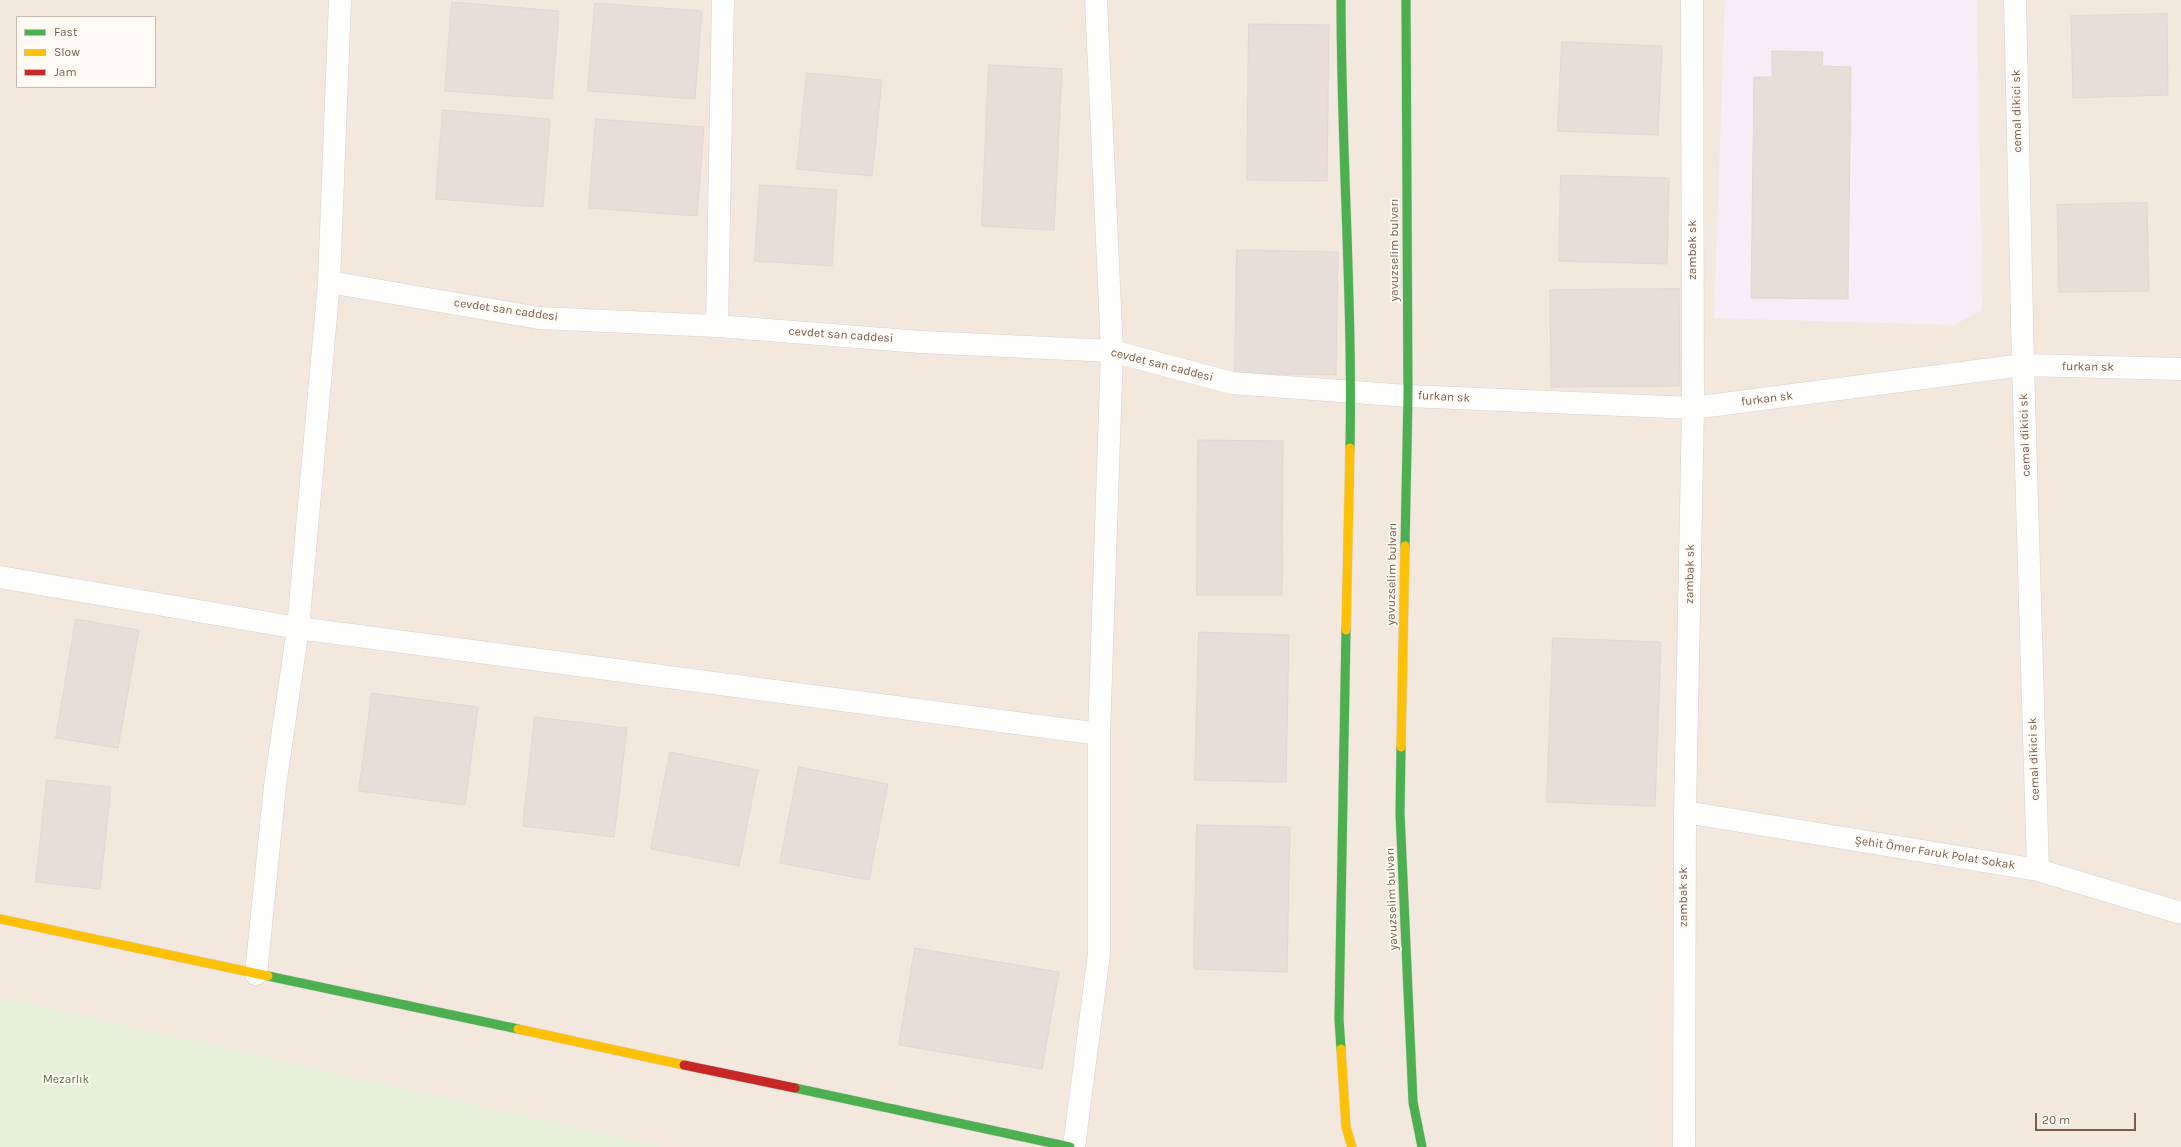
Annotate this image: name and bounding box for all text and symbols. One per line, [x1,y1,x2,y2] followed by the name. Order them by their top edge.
[16,16,156,88] legend
[54,25,77,39] text: Fast
[54,45,80,59] text: Slow
[54,65,77,79] text: Jam
[2009,69,2025,153] street label: cemal dikici sk
[1388,199,1402,301] street label: yavuzselim bulvarı
[1686,220,1700,280] street label: zambak sk
[453,296,559,324] street label: cevdet san caddesi
[788,324,894,346] street label: cevdet san caddesi
[1109,345,1215,385] street label: cevdet san caddesi
[2062,359,2114,375] street label: furkan sk
[1418,388,1470,406] street label: furkan sk
[1740,389,1794,409] street label: furkan sk
[2016,393,2034,477] street label: cemal dikici sk
[1384,522,1400,626] street label: yavuzselim bulvarı
[1682,544,1698,604] street label: zambak sk
[2025,717,2043,801] street label: cemal dikici sk
[1854,833,2016,873] street label: Şehit Ömer Faruk Polat Sokak
[1383,847,1401,951] street label: yavuzselim bulvarı
[1677,867,1691,927] street label: zambak sk
[43,1073,89,1087] park label: Mezarlık
[2037,1105,2138,1131] scale bar
[2042,1113,2070,1127] text: 20 m

